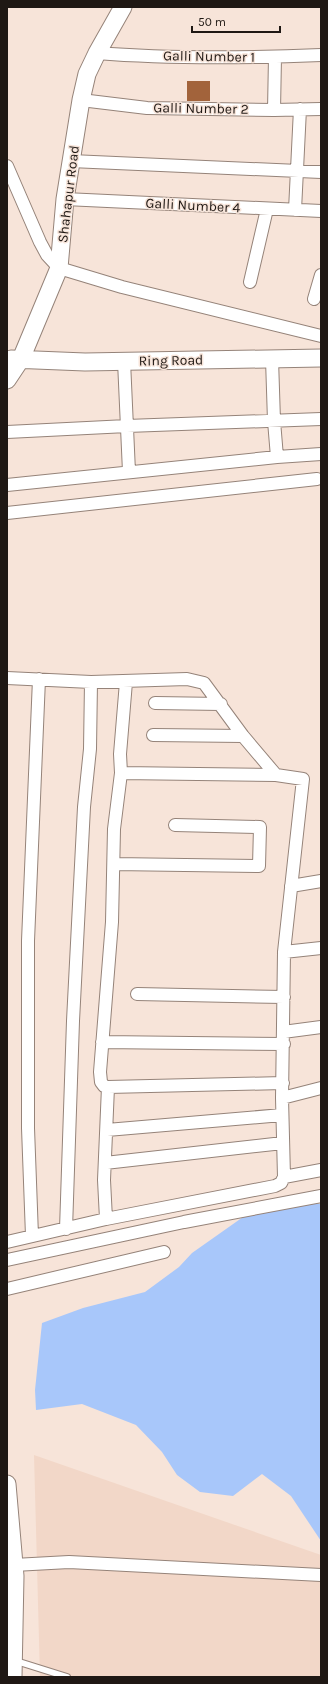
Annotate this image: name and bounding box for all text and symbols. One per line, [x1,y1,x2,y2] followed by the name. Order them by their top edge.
[192,8,280,34] scale bar
[198,15,226,29] text: 50 m
[163,47,255,66] street label: Galli Number 1
[153,99,249,118] street label: Galli Number 2
[54,144,83,244] street label: Shahapur Road
[145,195,241,216] street label: Galli Number 4
[139,351,203,370] street label: Ring Road

